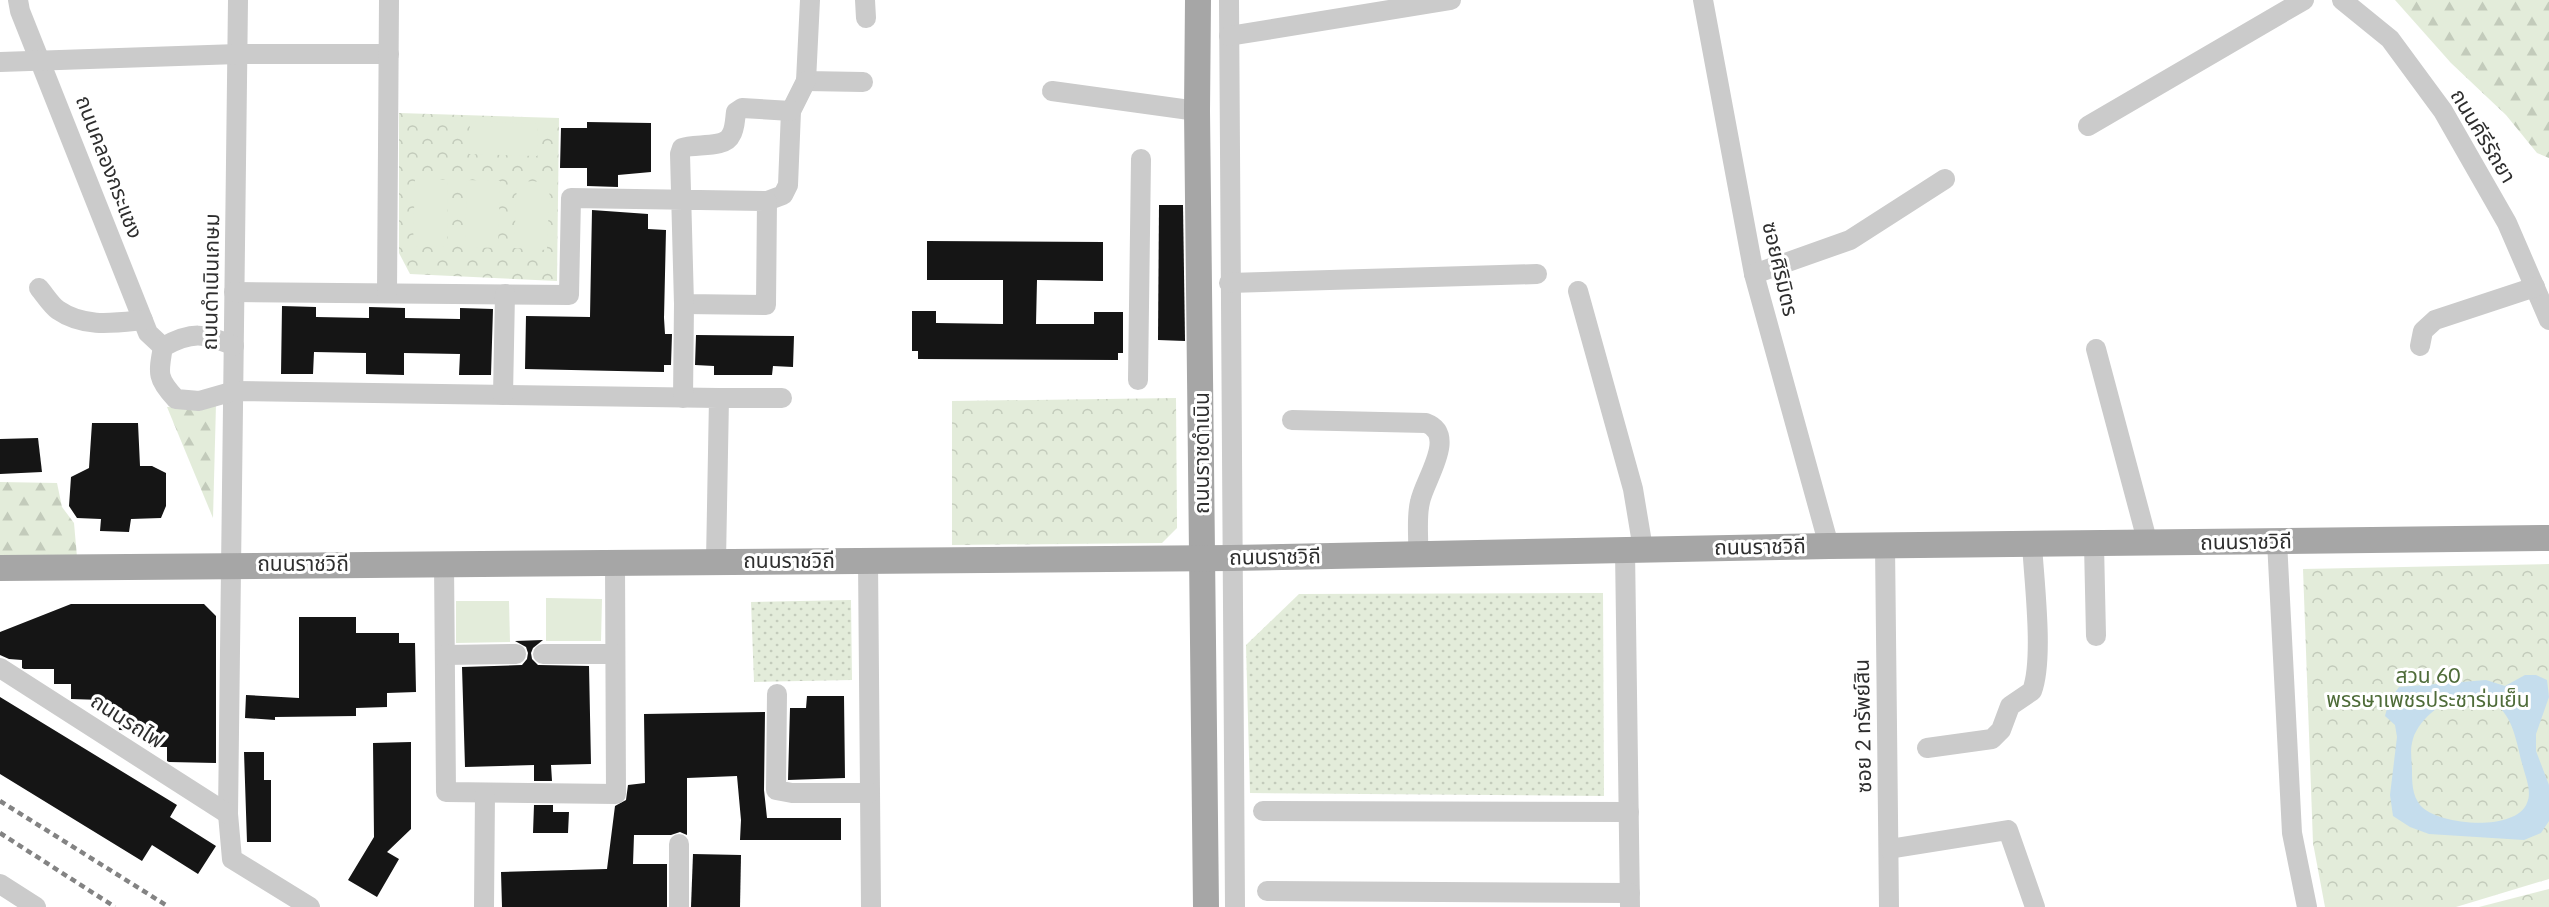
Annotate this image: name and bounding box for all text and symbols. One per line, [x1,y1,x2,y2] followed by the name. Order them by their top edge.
[2446,84,2522,187] street label: ถนนคีรีรัถยา
[72,91,149,241] street label: ถนนคลองกระแชง
[196,213,223,351] street label: ถนนดำเนินเกษม
[1758,219,1804,318] street label: ซอยศิริมิตร
[1188,392,1213,514] street label: ถนนราชดำเนิน
[2200,527,2292,554] street label: ถนนราชวิถี
[1714,532,1806,559] street label: ถนนราชวิถี
[1229,542,1321,569] street label: ถนนราชวิถี
[743,547,835,572] street label: ถนนราชวิถี
[257,550,349,575] street label: ถนนราชวิถี
[1848,659,1875,793] street label: ซอย 2 ทรัพย์สิน
[2326,662,2530,711] park label: สวน 60 พรรษาเพชรประชาร่มเย็น
[87,687,169,752] street label: ถนนรถไฟ

